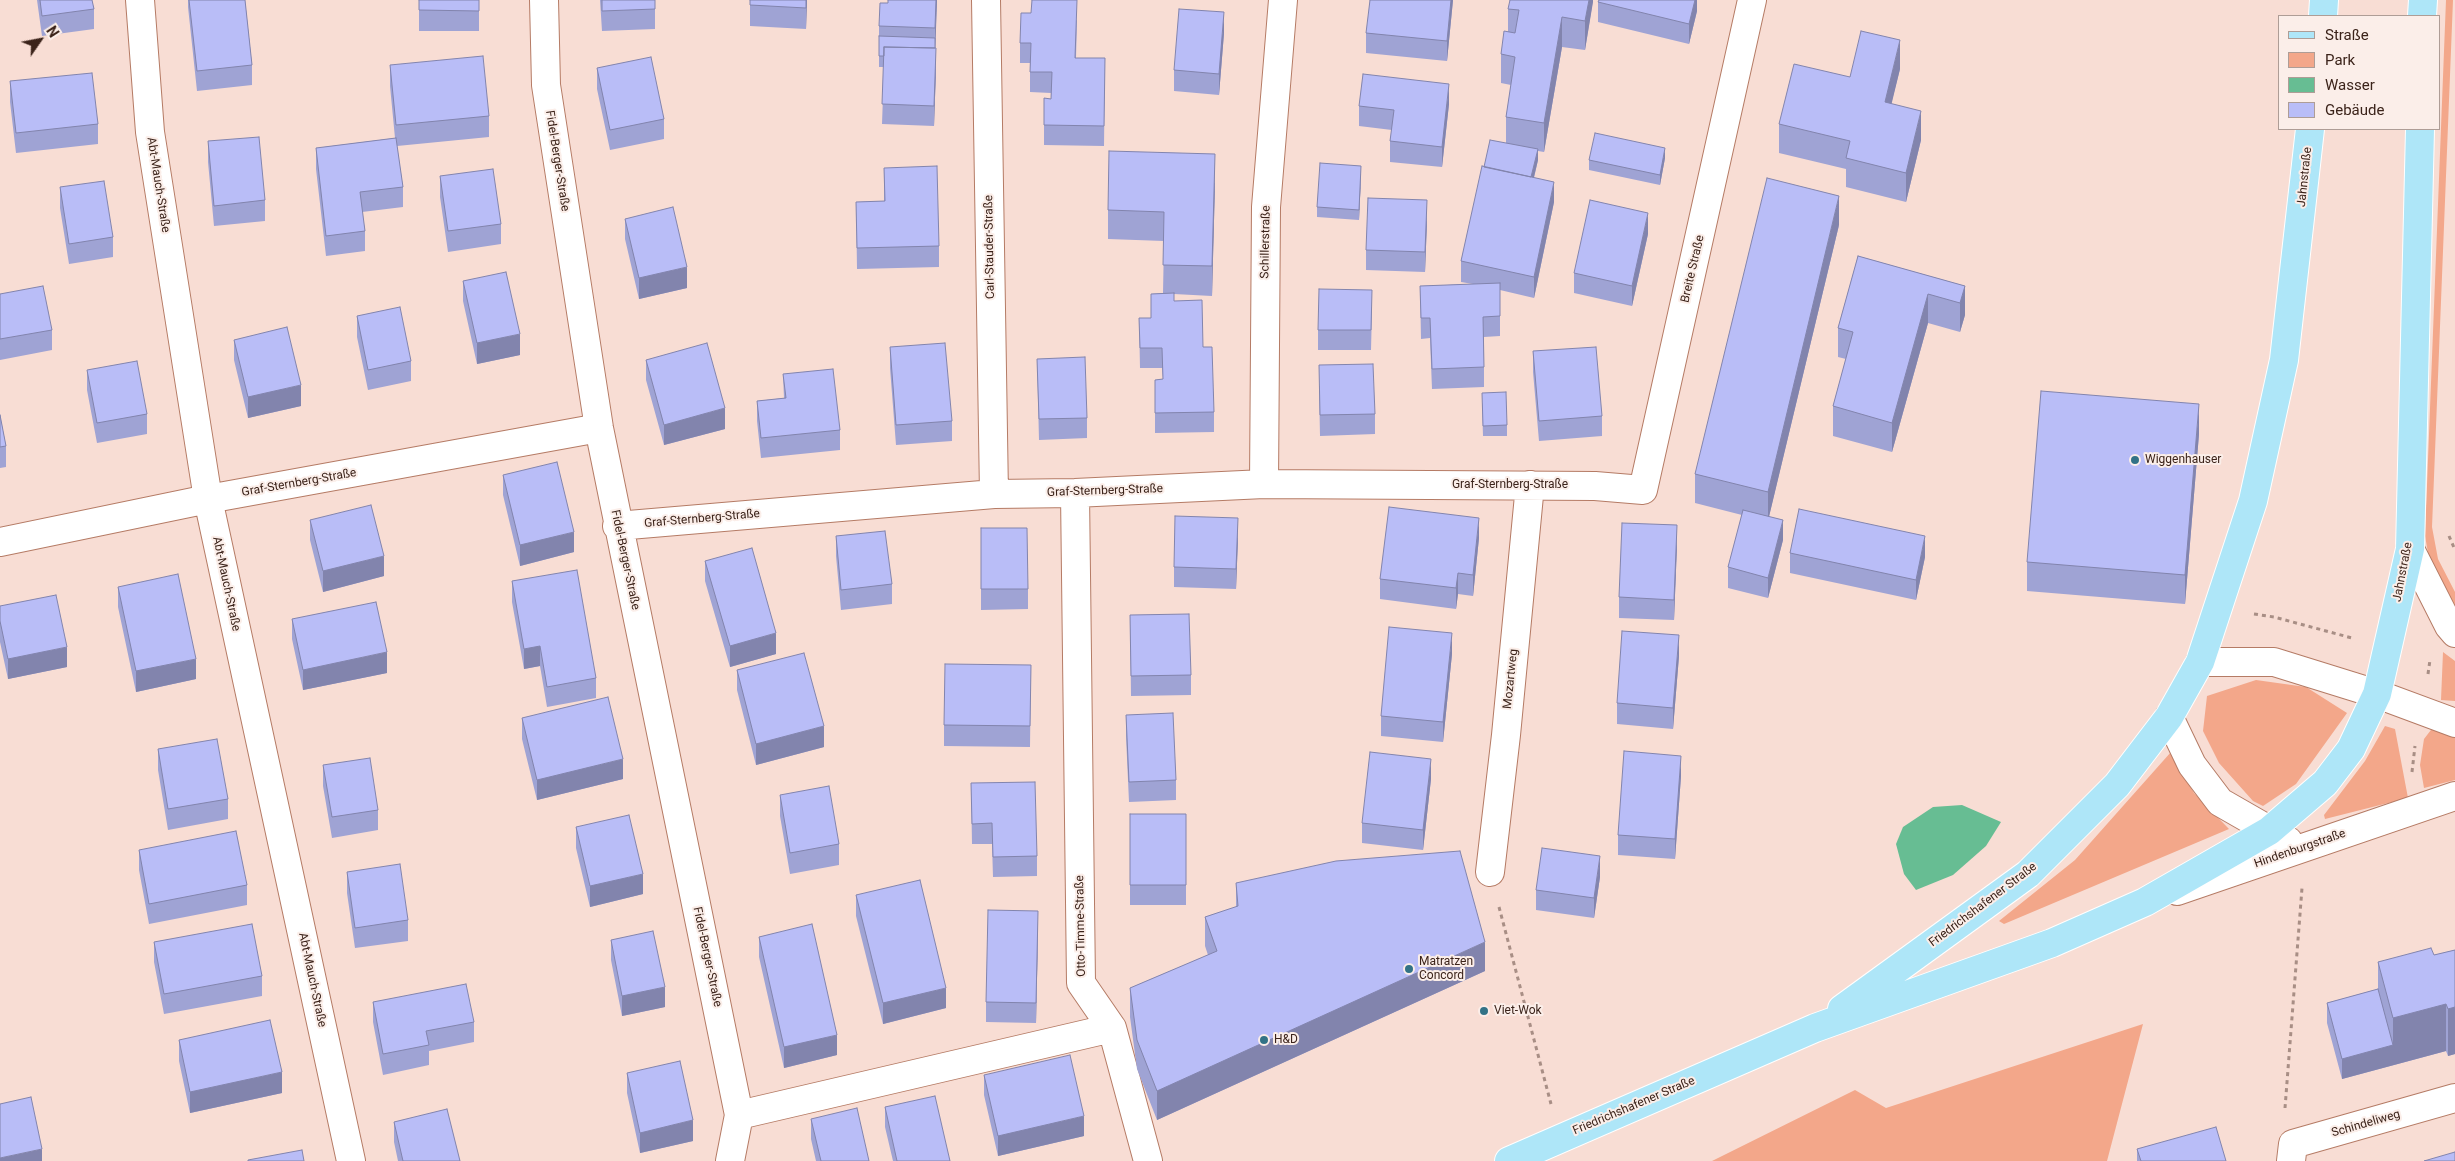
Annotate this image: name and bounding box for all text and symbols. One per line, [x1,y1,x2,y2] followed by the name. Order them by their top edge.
[15,15,65,65] north arrow
[2278,15,2440,130] legend
[43,23,62,40] text: N
[2325,26,2369,44] text: Straße
[2325,51,2355,69] text: Park
[2325,76,2375,94] text: Wasser
[2325,101,2384,119] text: Gebäude
[542,109,572,213] street label: Fidel-Berger-Straße
[143,136,173,234] street label: Abt-Mauch-Straße
[2295,146,2315,208] street label: Jahnstraße
[982,195,998,299] street label: Carl-Stauder-Straße
[1258,205,1274,279] street label: Schillerstraße
[1678,234,1708,304] street label: Breite Straße
[2145,453,2221,467] place label: Wiggenhauser
[2129,454,2141,466] marker: Wiggenhauser
[241,466,357,500] street label: Graf-Sternberg-Straße
[1452,478,1568,492] street label: Graf-Sternberg-Straße
[1047,482,1163,500] street label: Graf-Sternberg-Straße
[644,507,760,531] street label: Graf-Sternberg-Straße
[607,509,643,611] street label: Fidel-Berger-Straße
[209,535,243,633] street label: Abt-Mauch-Straße
[2390,541,2416,603] street label: Jahnstraße
[1501,648,1521,710] street label: Mozartweg
[2252,827,2348,871] street label: Hindenburgstraße
[1926,860,2040,950] street label: Friedrichshafener Straße
[1073,875,1089,977] street label: Otto-Timme-Straße
[689,906,725,1008] street label: Fidel-Berger-Straße
[295,931,329,1029] street label: Abt-Mauch-Straße
[1419,955,1473,983] place label: Matratzen Concord
[1403,963,1415,975] marker: Matratzen Concord
[1494,1004,1542,1018] place label: Viet-Wok
[1478,1005,1490,1017] marker: Viet-Wok
[1274,1033,1298,1047] place label: H&D
[1258,1034,1270,1046] marker: H&D
[1571,1074,1697,1138] street label: Friedrichshafener Straße
[2330,1107,2402,1141] street label: Schindeliweg

